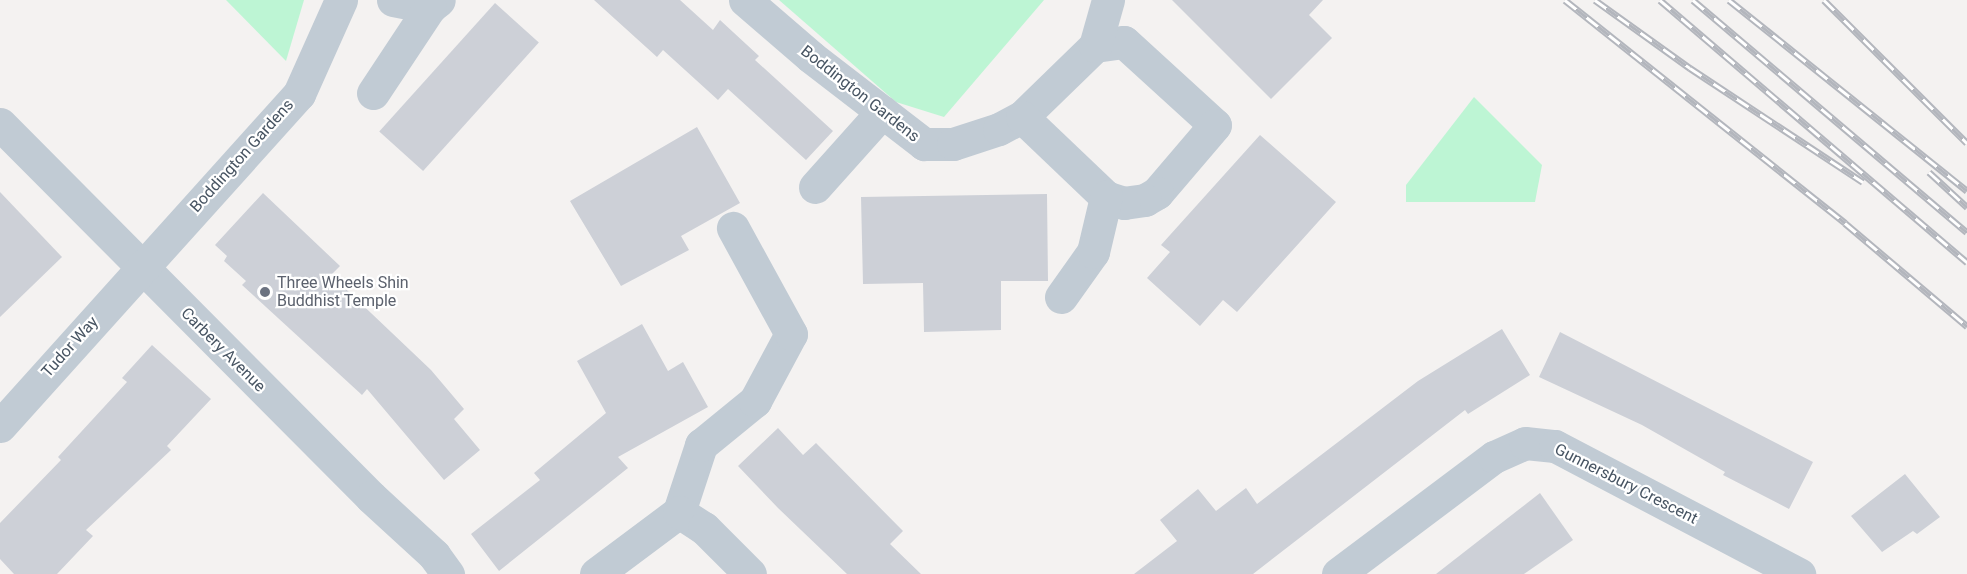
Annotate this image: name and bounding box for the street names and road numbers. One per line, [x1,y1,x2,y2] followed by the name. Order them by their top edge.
[797,42,923,146] street label: Boddington Gardens
[186,96,298,216] street label: Boddington Gardens
[177,304,269,396] street label: Carbery Avenue
[38,313,102,381] street label: Tudor Way
[1551,440,1701,528] street label: Gunnersbury Crescent

